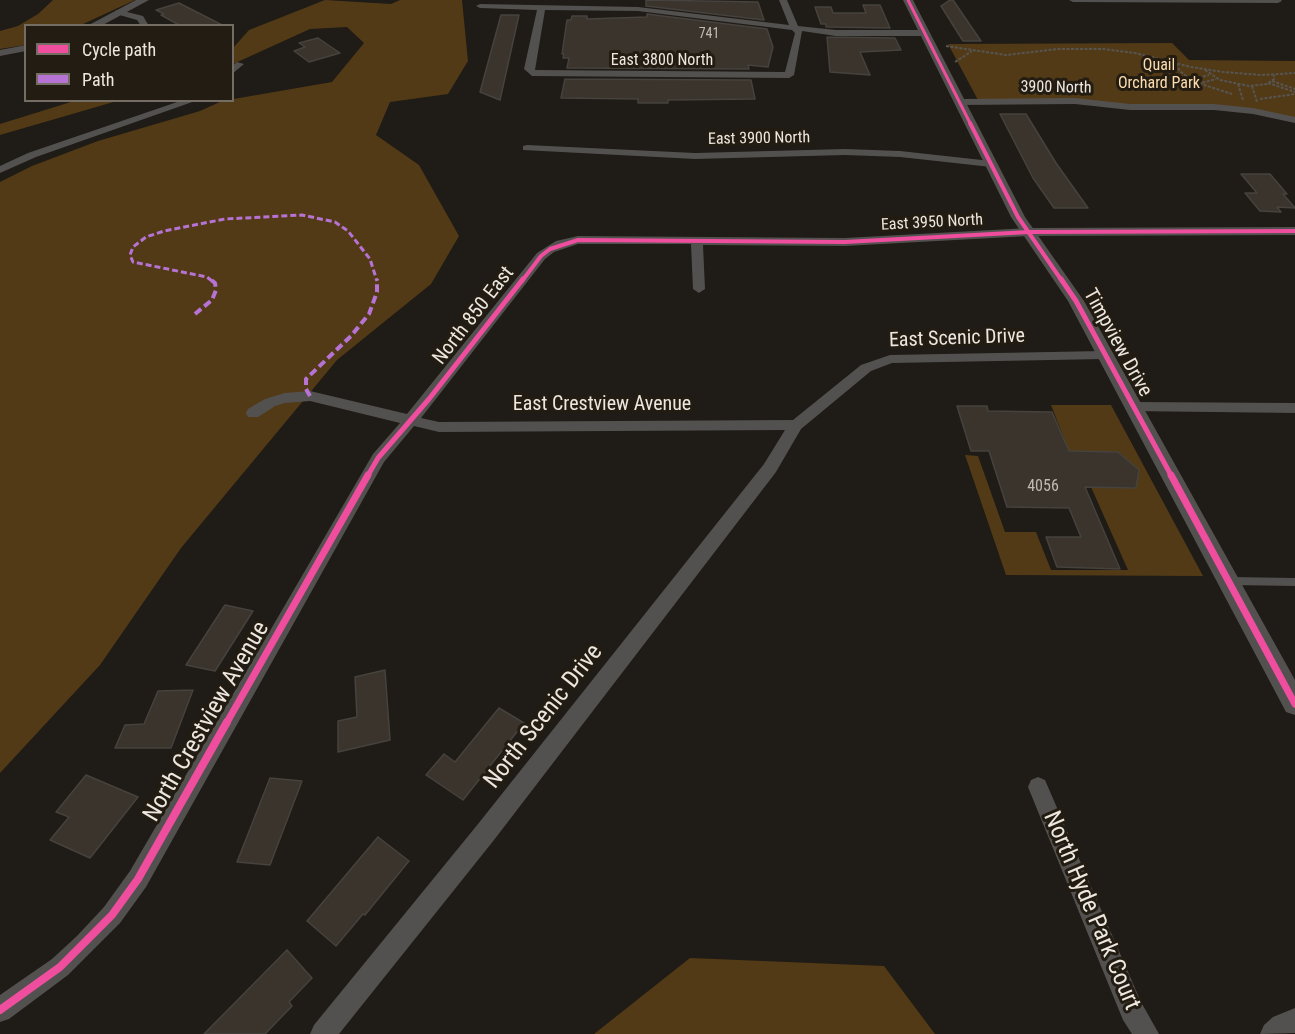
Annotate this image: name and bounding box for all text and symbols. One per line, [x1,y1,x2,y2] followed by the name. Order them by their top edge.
[24,24,234,102] legend
[699,26,719,42] house number: 741
[82,39,156,60] text: Cycle path
[611,51,713,71] street label: East 3800 North
[1118,56,1200,94] park label: Quail Orchard Park
[82,69,115,90] text: Path
[1020,78,1092,98] street label: 3900 North
[708,129,810,149] street label: East 3900 North
[880,211,984,235] street label: East 3950 North
[428,262,520,370] street label: North 850 East
[1077,285,1157,401] street label: Timpview Drive
[889,325,1025,353] street label: East Scenic Drive
[513,393,691,417] street label: East Crestview Avenue
[1027,477,1059,497] house number: 4056
[138,617,276,827] street label: North Crestview Avenue
[479,639,609,795] street label: North Scenic Drive
[1036,807,1146,1015] street label: North Hyde Park Court

